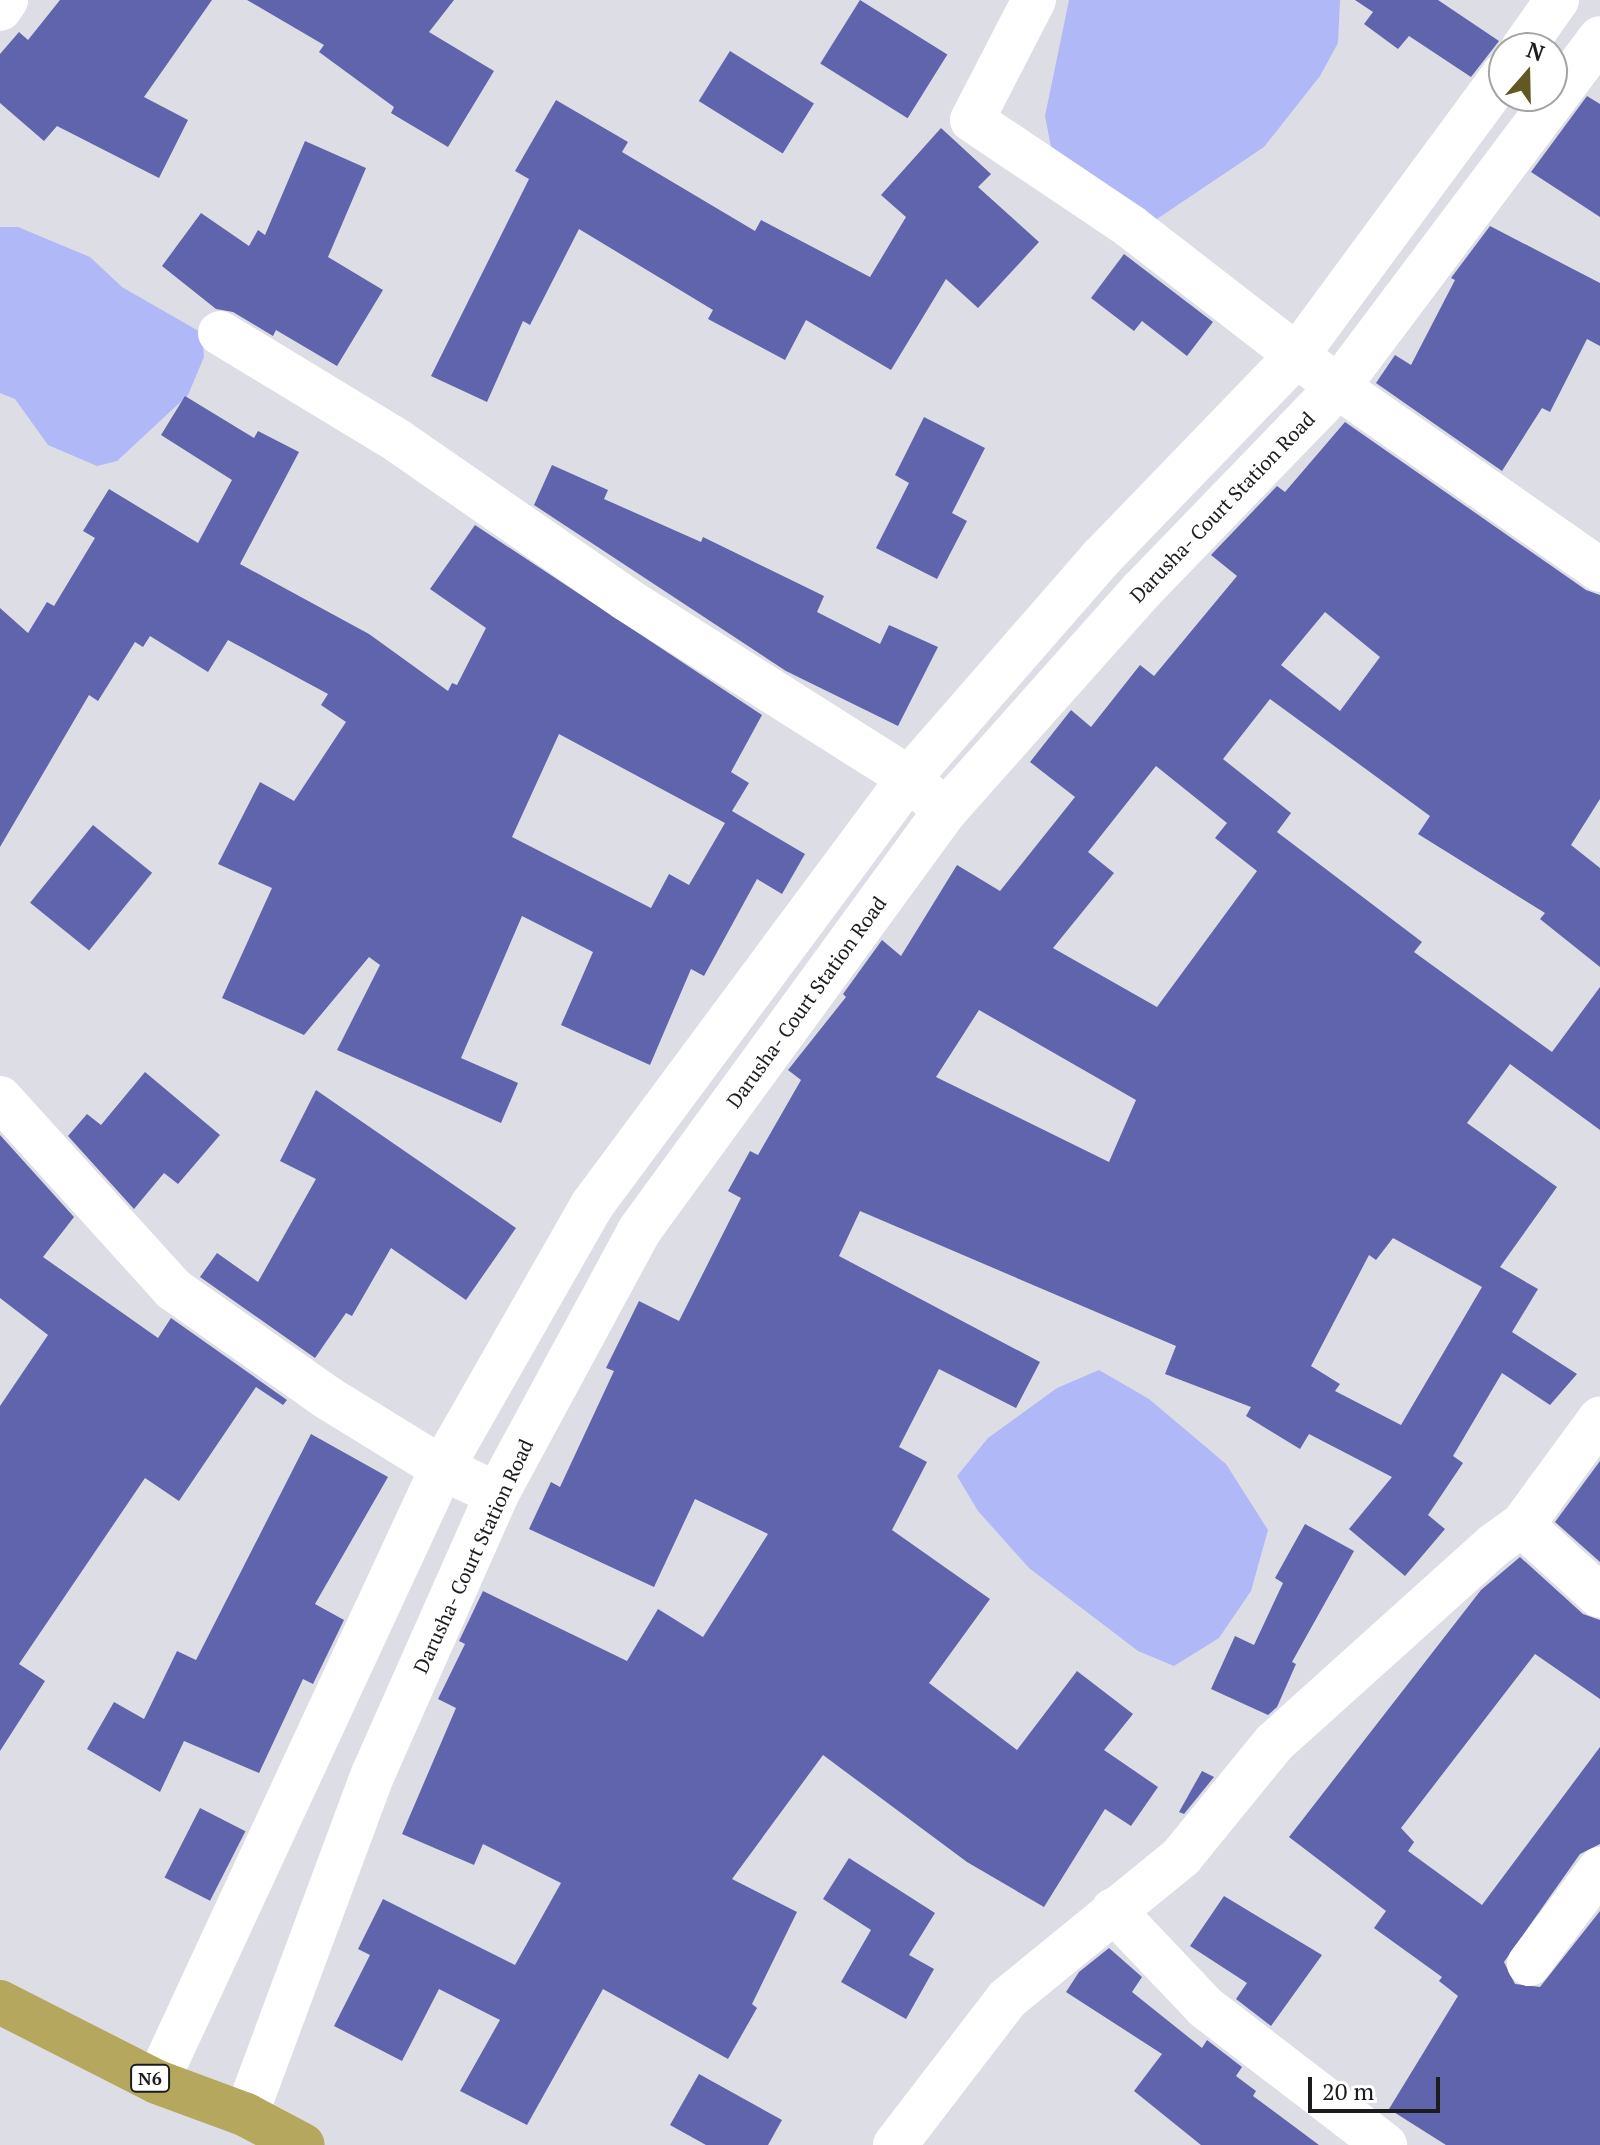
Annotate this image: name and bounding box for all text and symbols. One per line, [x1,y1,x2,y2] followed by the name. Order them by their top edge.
[1488,32,1568,112] north arrow
[1523,34,1548,67] text: N
[1124,406,1320,608] street label: Darusha- Court Station Road
[721,891,891,1113] street label: Darusha- Court Station Road
[408,1435,538,1677] street label: Darusha- Court Station Road
[1312,2061,1444,2111] scale bar
[130,2064,170,2092] road number: N6
[1322,2075,1374,2107] text: 20 m

